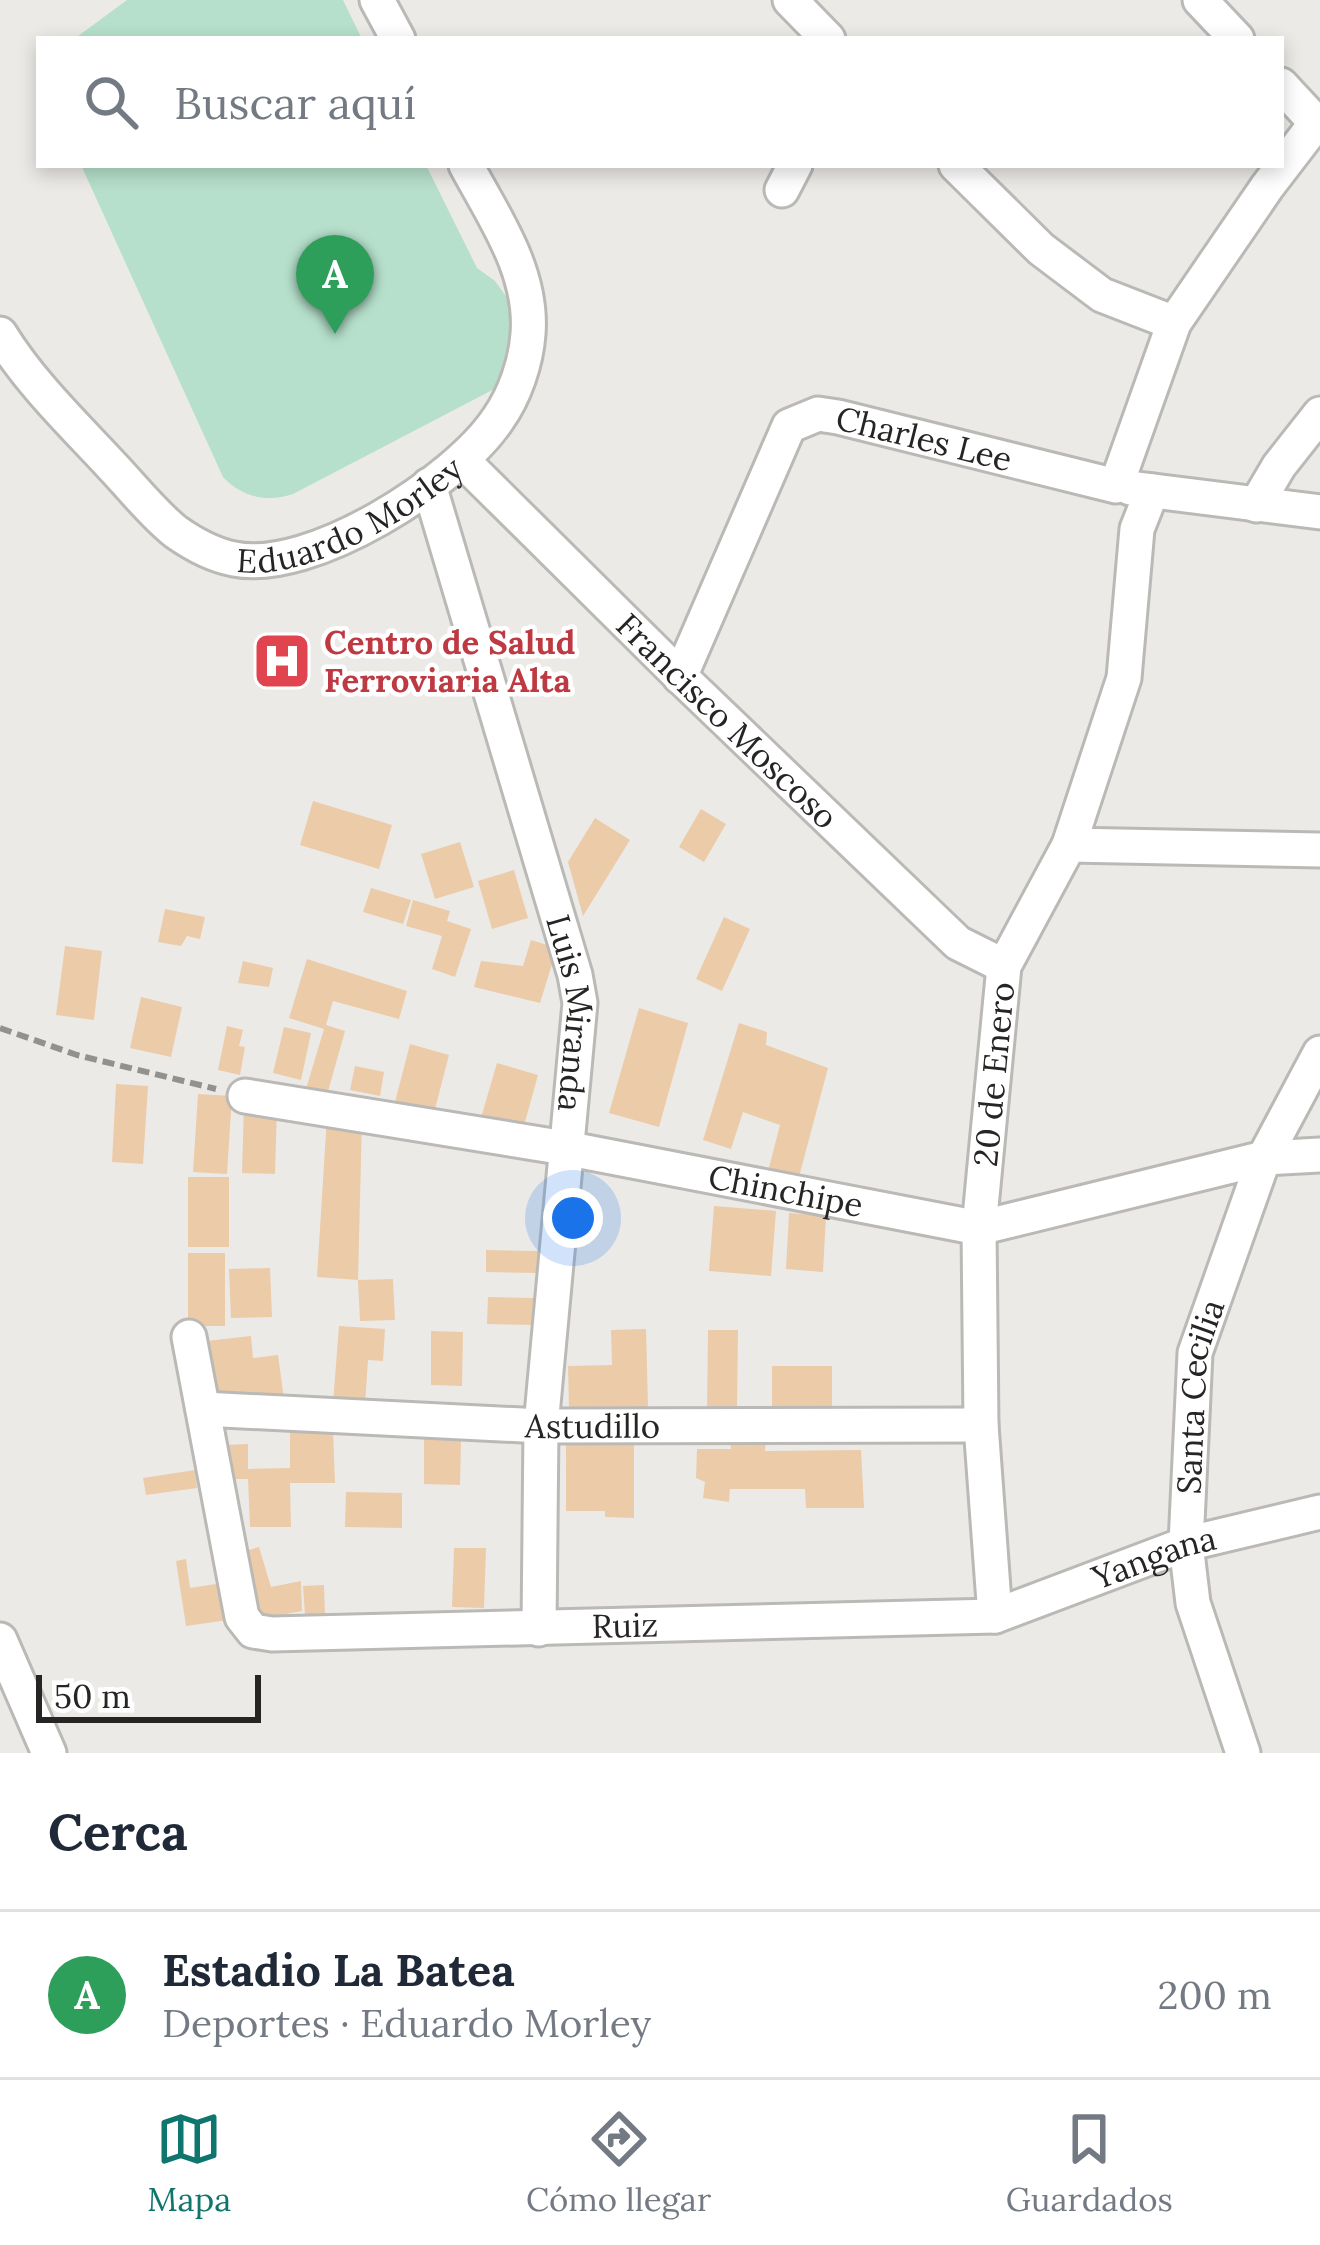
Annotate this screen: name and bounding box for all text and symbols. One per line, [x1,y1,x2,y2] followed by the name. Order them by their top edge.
[36,36,1284,168] search box
[78,69,144,135] icon: search
[174,74,416,131] text: Buscar aquí
[296,235,374,334] pin: A
[832,396,1016,480] street label: Charles Lee
[236,447,471,582] street label: Eduardo Morley
[608,604,847,838] street label: Francisco Moscoso
[324,621,575,701] place label: Centro de Salud Ferroviaria Alta
[251,630,313,692] hospital icon: Centro de Salud Ferroviaria Alta
[537,910,603,1113] street label: Luis Miranda
[964,980,1023,1168] street label: 20 de Enero
[705,1155,866,1226] street label: Chinchipe
[543,1188,603,1248] your location
[1167,1293,1233,1495] street label: Santa Cecilia
[523,1404,660,1447] street label: Astudillo
[1085,1517,1220,1599] street label: Yangana
[591,1603,659,1647] street label: Ruiz
[36,1669,261,1722] scale bar
[54,1675,131,1717] text: 50 m
[48,1799,188,1864] text: Cerca
[162,1941,515,1998] text: Estadio La Batea
[74,1970,100,2020] text: A
[1157,1970,1272,2020] text: 200 m
[162,1998,651,2048] text: Deportes · Eduardo Morley
[147,2106,231,2220] tab: Mapa
[526,2106,711,2220] tab: Cómo llegar
[1006,2106,1173,2220] tab: Guardados

